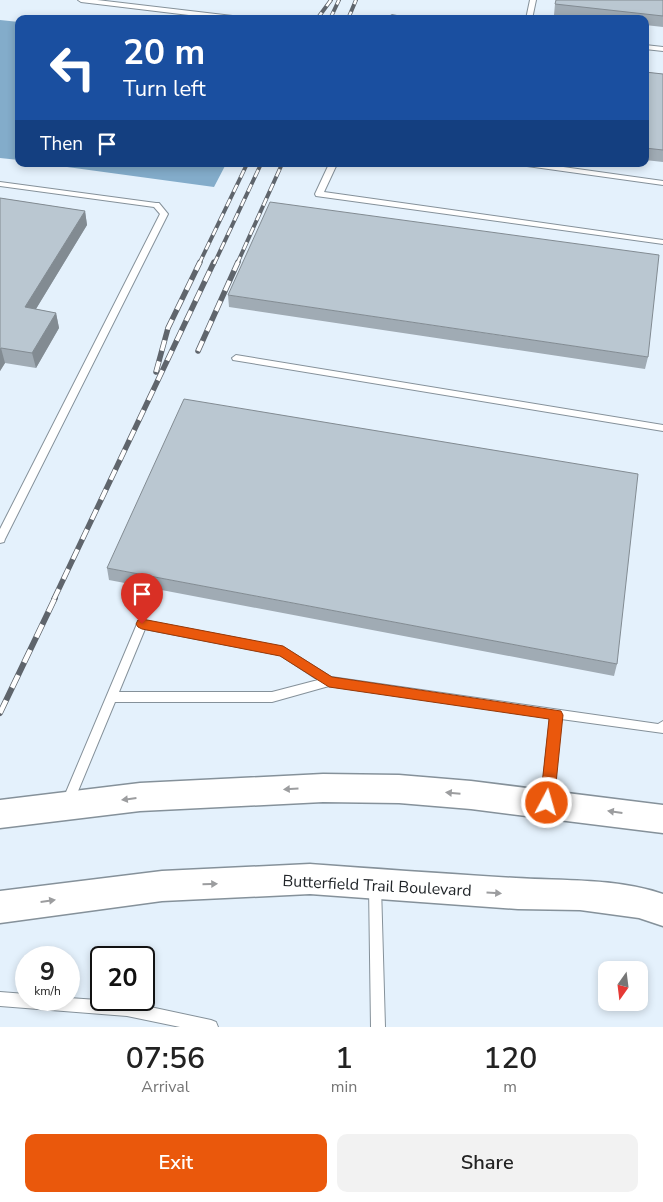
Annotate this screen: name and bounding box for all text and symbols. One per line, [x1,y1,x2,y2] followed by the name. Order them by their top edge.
[123,29,205,76] text: 20 m
[40,35,105,100] icon: left
[123,74,206,104] text: Turn left
[93,130,121,158] icon: arrive
[40,131,83,157] text: Then
[121,573,163,624] pin
[128,580,156,608] icon: arrive
[520,776,572,828] position arrow
[283,786,299,794] one-way arrow
[445,789,461,797] one-way arrow
[121,795,137,803] one-way arrow
[606,808,622,816] one-way arrow
[282,870,472,902] street label: Butterfield Trail Boulevard
[202,879,218,887] one-way arrow
[486,889,502,897] one-way arrow
[41,897,57,905] one-way arrow
[90,946,155,1011] speed limit sign: 20
[40,955,55,989] text: 9
[598,961,648,1011] north arrow
[598,961,648,1011] map controls
[34,983,61,999] text: km/h
[126,1038,205,1079] text: 07:56
[335,1038,353,1079] text: 1
[483,1038,537,1079] text: 120
[141,1076,189,1098] text: Arrival
[331,1076,357,1098] text: min
[503,1076,517,1098] text: m
[25,1134,327,1192] button: Exit
[337,1134,638,1192] button: Share

